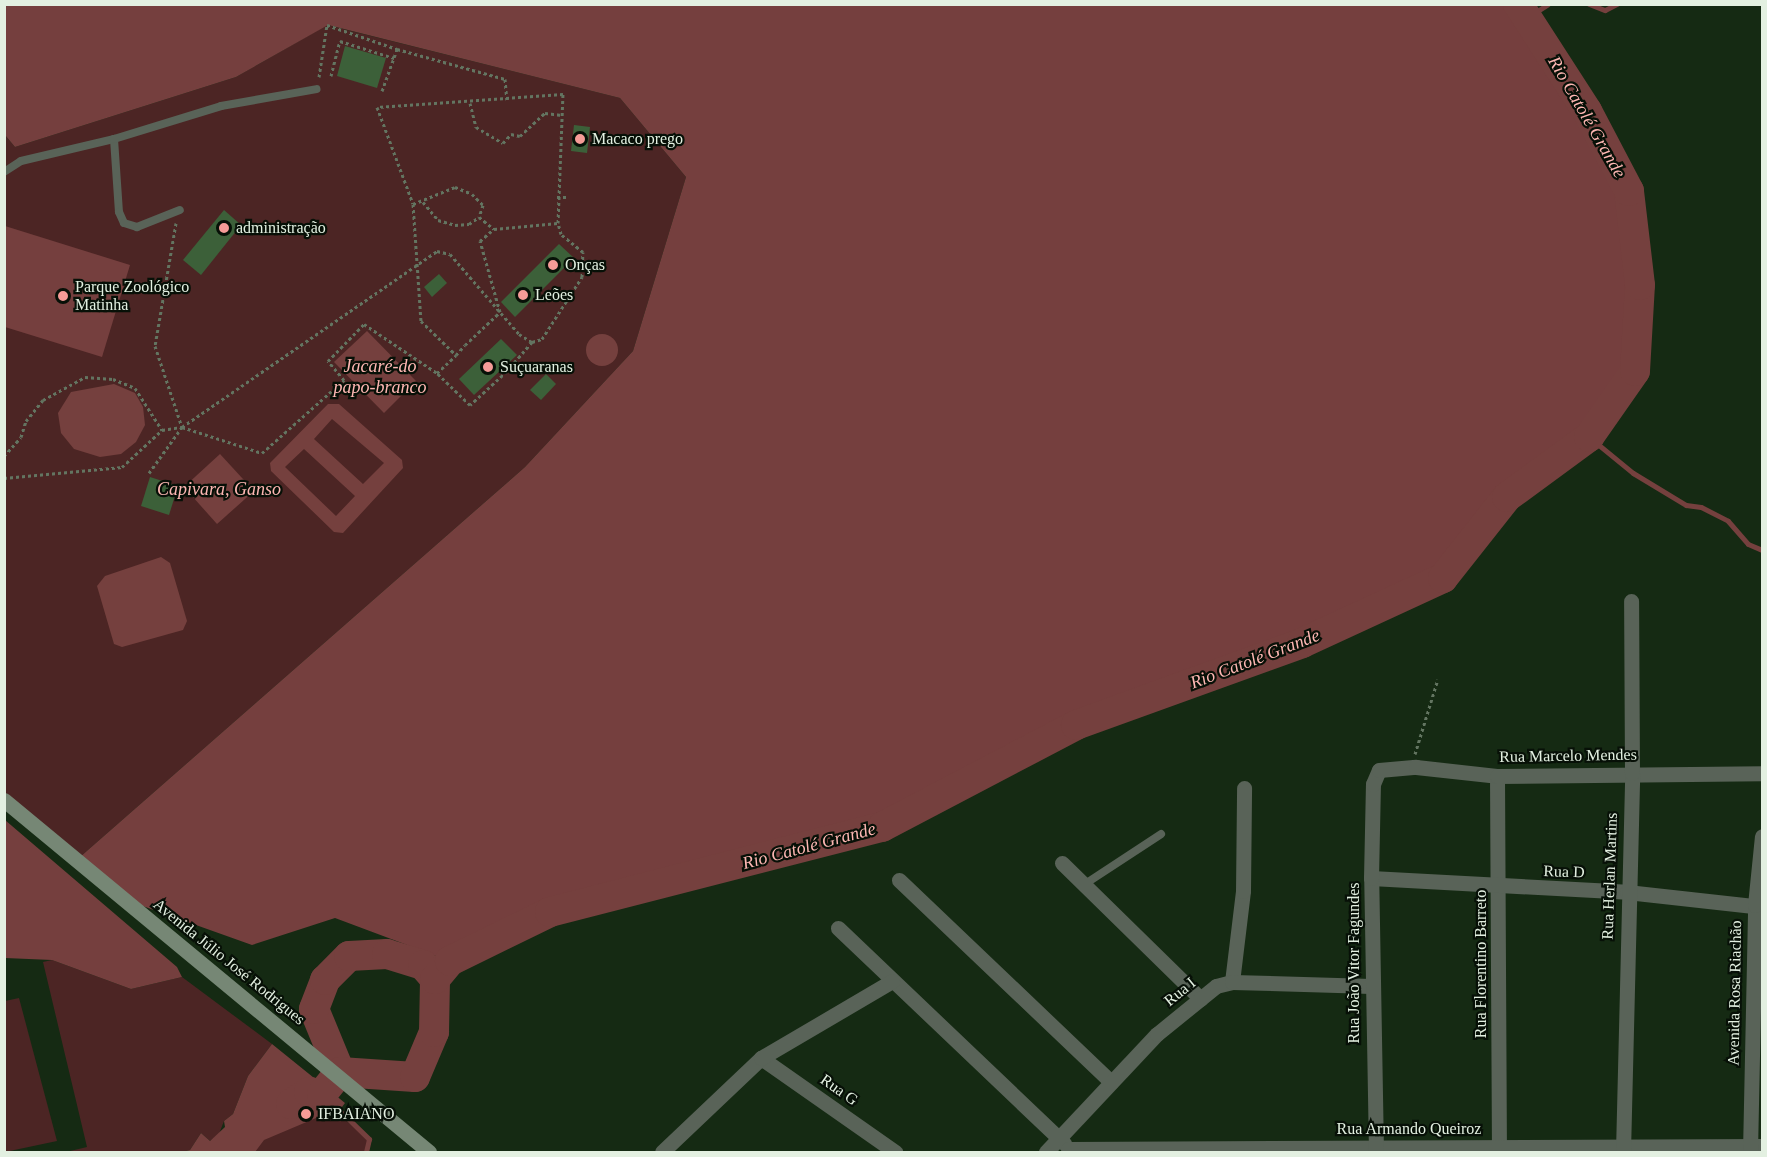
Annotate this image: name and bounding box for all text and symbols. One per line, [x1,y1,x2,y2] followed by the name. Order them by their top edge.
[1543,52,1631,182] water label: Rio Catolé Grande
[592,129,683,149] place label: Macaco prego
[573,132,587,146] marker: Macaco prego
[236,218,326,238] place label: administração
[217,221,231,235] marker: administração
[565,255,605,275] place label: Onças
[546,258,560,272] marker: Onças
[75,277,189,315] place label: Parque Zoológico Matinha
[535,285,573,305] place label: Leões
[516,288,530,302] marker: Leões
[56,289,70,303] marker: Parque Zoológico Matinha
[334,356,426,398] water label: Jacaré-do papo-branco
[500,357,573,377] place label: Suçuaranas
[481,360,495,374] marker: Suçuaranas
[157,478,281,500] water label: Capivara, Ganso
[1187,624,1323,694] water label: Rio Catolé Grande
[1499,745,1637,767] street label: Rua Marcelo Mendes
[1598,812,1622,940] street label: Rua Herlan Martins
[740,818,878,874] water label: Rio Catolé Grande
[1543,862,1585,882] street label: Rua D
[1344,882,1364,1044] street label: Rua João Vitor Fagundes
[1471,890,1491,1038] street label: Rua Florentino Barreto
[149,895,309,1029] street label: Avenida Júlio José Rodrigues
[1724,920,1746,1066] street label: Avenida Rosa Riachão
[1160,973,1200,1011] street label: Rua I
[817,1070,861,1110] street label: Rua G
[318,1104,394,1124] place label: IFBAIANO
[299,1107,313,1121] marker: IFBAIANO
[1336,1119,1482,1139] street label: Rua Armando Queiroz

